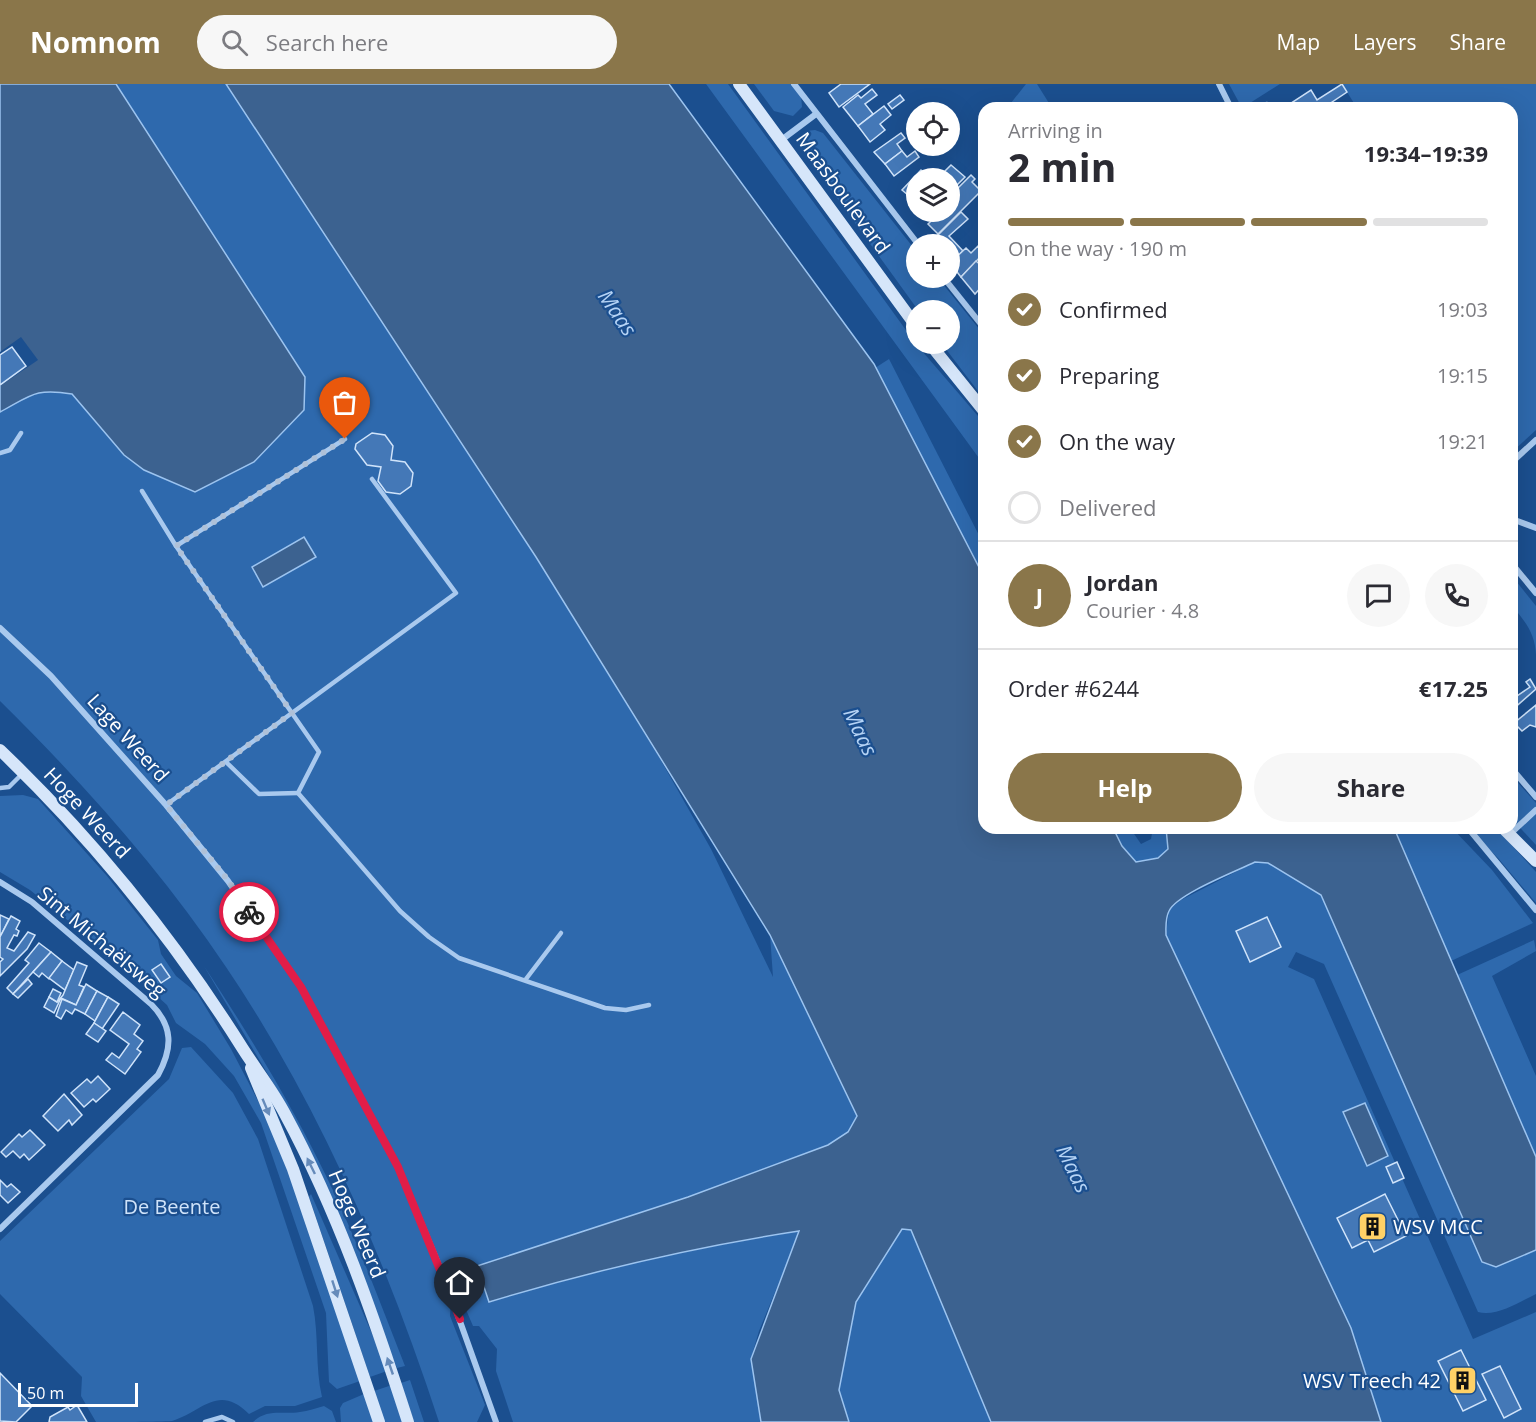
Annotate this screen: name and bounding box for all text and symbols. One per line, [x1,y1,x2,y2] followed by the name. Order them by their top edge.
[197,15,617,69] search box
[30,23,161,61] text: Nomnom
[218,26,251,59] icon: search
[266,27,388,57] text: Search here
[1277,28,1320,56] text: Map
[1353,28,1417,56] text: Layers
[1450,28,1506,56] text: Share
[906,102,960,354] map controls
[906,102,960,156] button: locate
[1008,117,1103,144] text: Arriving in
[790,126,897,259] street label: Maasboulevard
[1364,138,1488,168] text: 19:34–19:39
[1008,140,1116,193] text: 2 min
[906,168,960,222] button: layers
[906,234,960,288] button: +
[1008,235,1187,262] text: On the way · 190 m
[592,284,644,341] water label: Maas
[1008,293,1041,326] icon: check
[1059,294,1168,324] text: Confirmed
[1437,296,1488,323] text: 19:03
[906,300,960,354] button: −
[1008,359,1041,392] icon: check
[1059,360,1159,390] text: Preparing
[1437,362,1488,389] text: 19:15
[319,377,370,439] pin
[328,386,361,419] icon: bag
[1008,425,1041,458] icon: check
[1059,426,1175,456] text: On the way
[1437,428,1488,455] text: 19:21
[1059,492,1157,522] text: Delivered
[1347,564,1410,627] button: chat
[1425,564,1488,627] button: phone
[1086,567,1159,597] text: Jordan
[1036,580,1043,610] text: J
[1086,597,1199,624] text: Courier · 4.8
[1008,673,1139,703] text: Order #6244
[1419,673,1488,703] text: €17.25
[81,688,175,788] street label: Lage Weerd
[837,703,885,760] water label: Maas
[1008,753,1242,822] button: Help
[1254,753,1488,822] button: Share
[38,761,137,864] street label: Hoge Weerd
[32,880,172,1003] street label: Sint Michaëlsweg
[219,882,279,942] courier
[233,896,266,929] icon: bike
[262,1098,271,1116] one-way arrow
[1050,1140,1098,1197] water label: Maas
[306,1157,315,1174] one-way arrow
[322,1165,392,1282] street label: Hoge Weerd
[124,1193,220,1220] park label: De Beente
[1356,1211,1388,1243] building icon: WSV MCC
[1393,1213,1483,1240] place label: WSV MCC
[434,1257,485,1319] pin
[443,1266,476,1299] icon: home
[331,1280,340,1298] one-way arrow
[385,1357,395,1375] one-way arrow
[1446,1365,1478,1397] building icon: WSV Treech 42
[1303,1367,1441,1394] place label: WSV Treech 42
[18,1380,138,1408] scale bar
[27,1382,64,1404] text: 50 m

